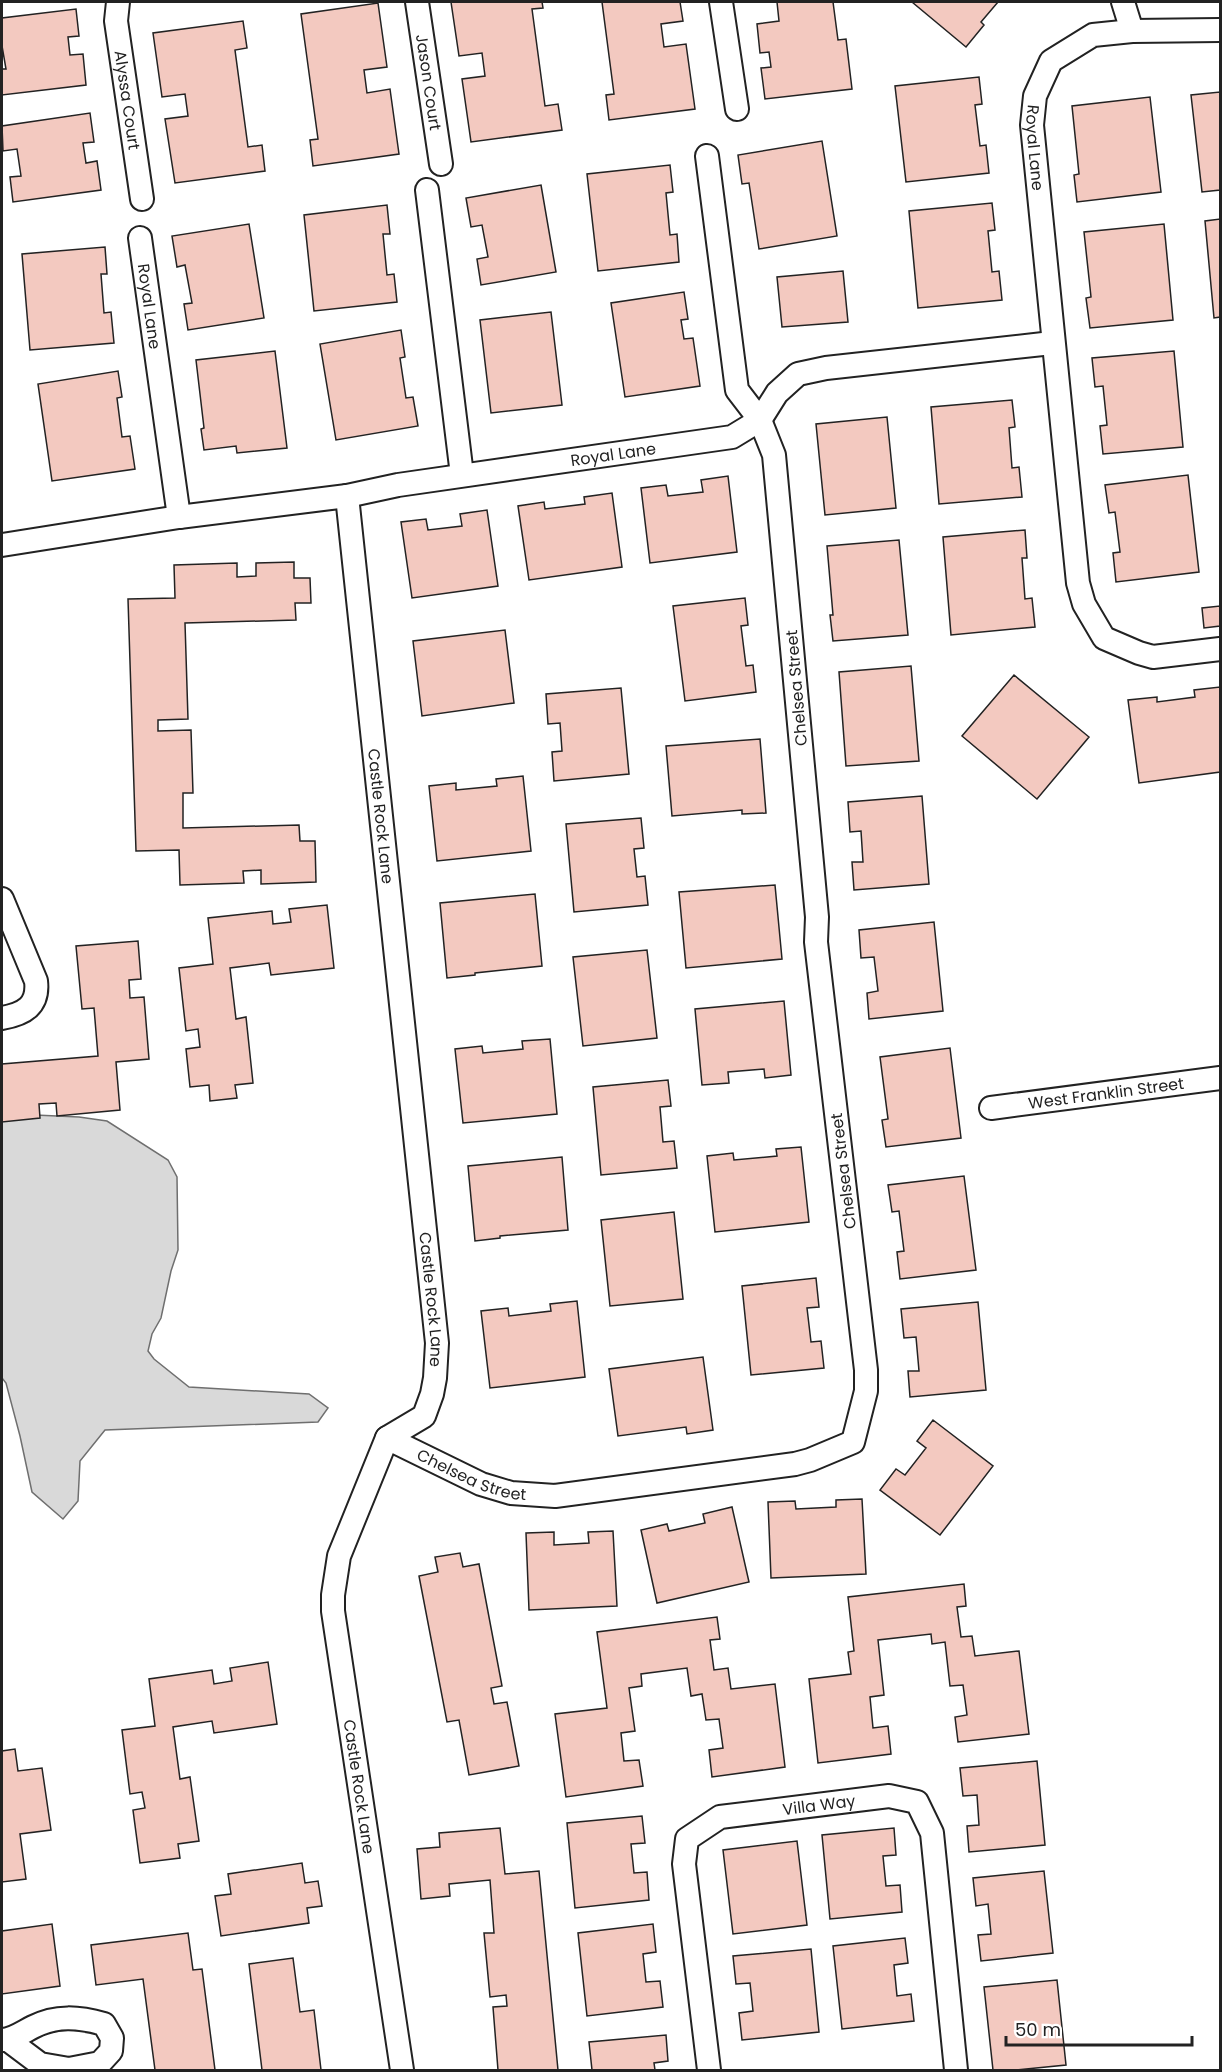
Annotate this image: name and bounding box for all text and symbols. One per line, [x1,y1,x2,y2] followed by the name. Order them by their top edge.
[410,32,447,132] street label: Jason Court
[108,49,146,152] street label: Alyssa Court
[1020,104,1050,192] street label: Royal Lane
[132,262,166,351] street label: Royal Lane
[569,437,657,472] street label: Royal Lane
[780,629,813,747] street label: Chelsea Street
[362,748,399,885] street label: Castle Rock Lane
[1027,1072,1185,1115] street label: West Franklin Street
[825,1111,862,1230] street label: Chelsea Street
[413,1231,448,1368] street label: Castle Rock Lane
[413,1443,527,1506] street label: Chelsea Street
[337,1718,380,1856] street label: Castle Rock Lane
[781,1789,857,1821] street label: Villa Way
[1006,2009,1192,2047] scale bar
[1015,2017,1061,2042] text: 50 m

